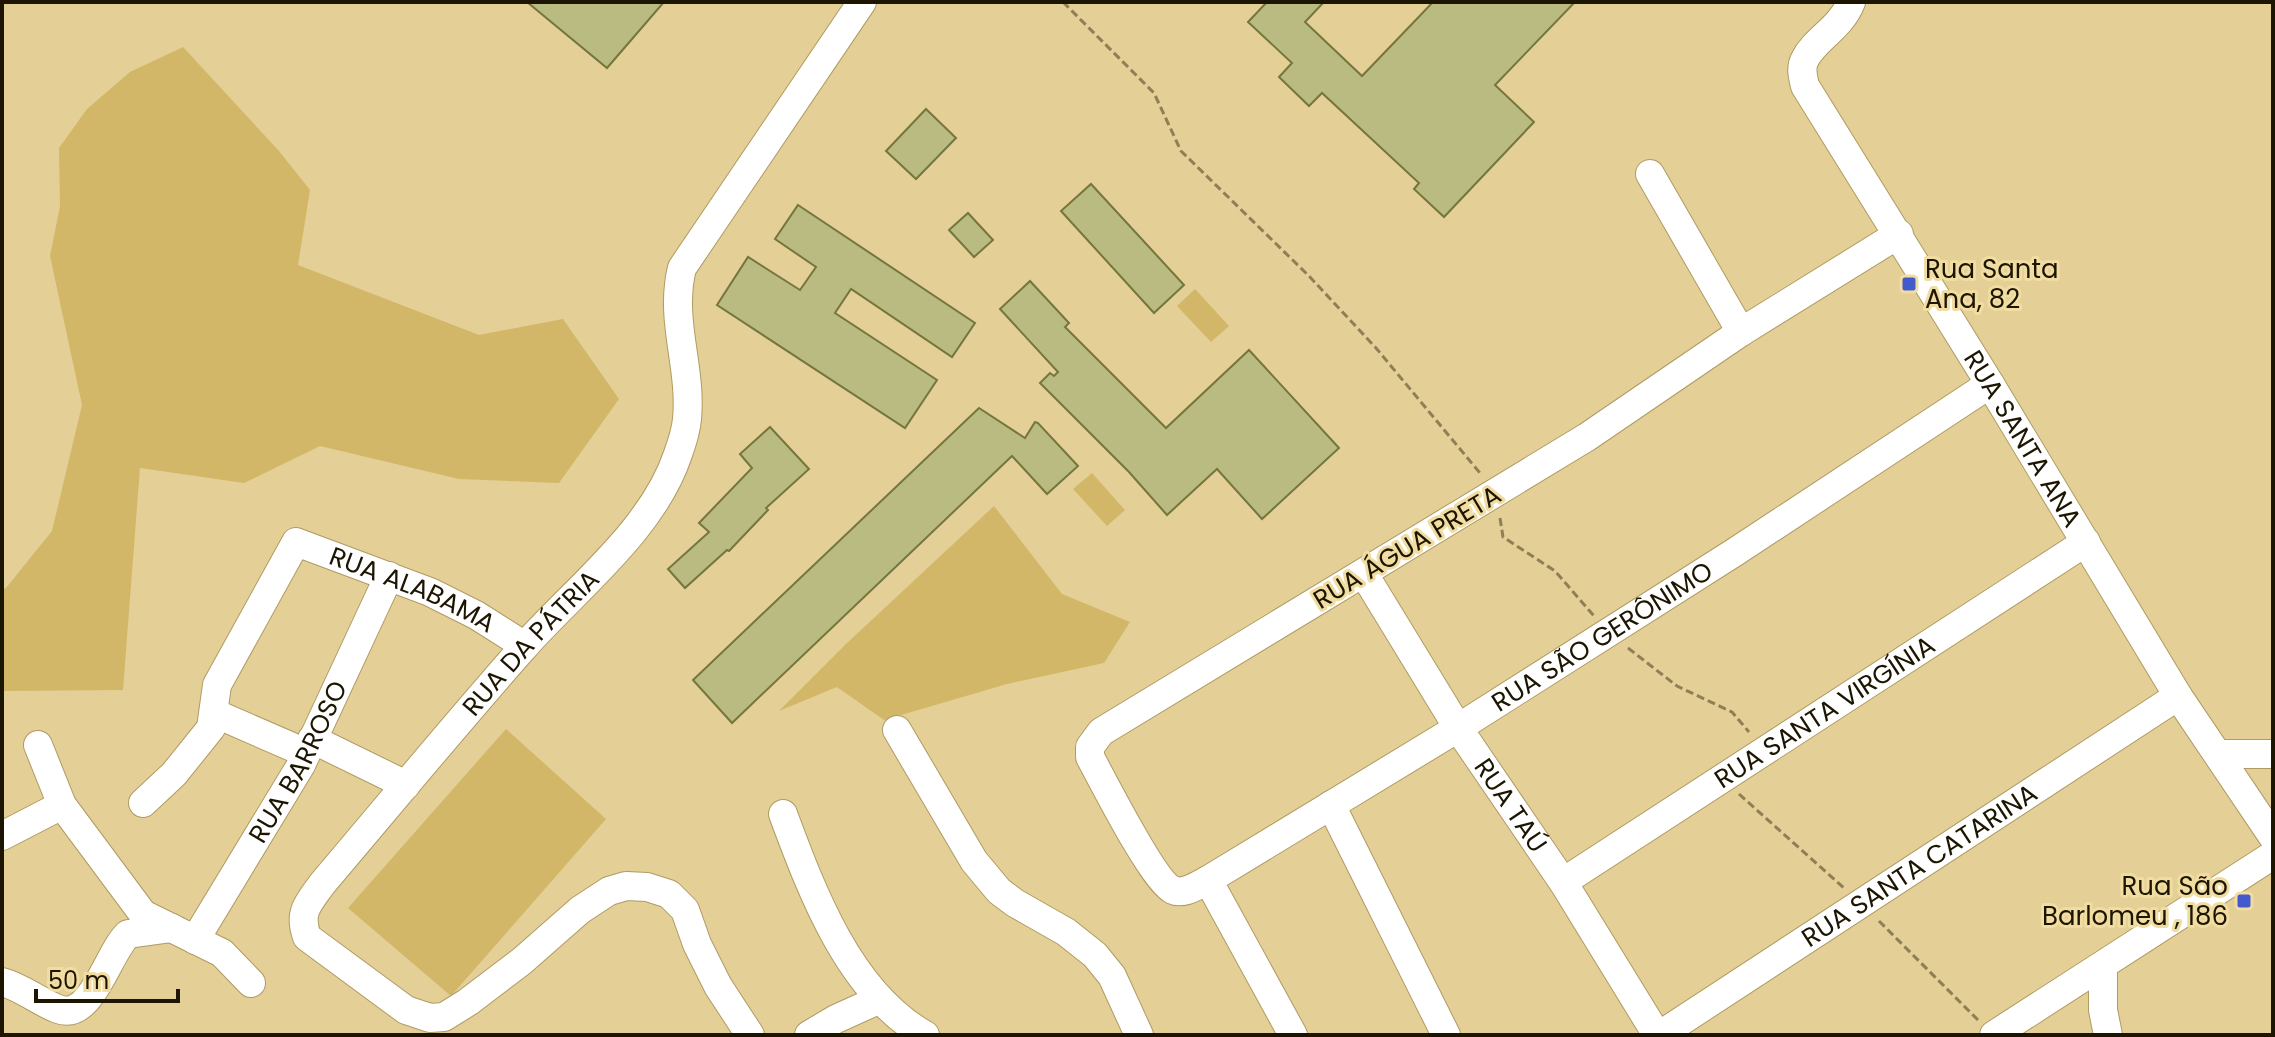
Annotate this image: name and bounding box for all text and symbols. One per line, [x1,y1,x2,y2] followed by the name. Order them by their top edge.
[1925,251,2058,317] place label: Rua Santa Ana, 82
[1900,275,1918,293] marker: Rua Santa Ana, 82
[1955,343,2090,534] street label: RUA SANTA ANA
[1306,477,1508,617] street label: RUA ÁGUA PRETA
[324,538,503,641] street label: RUA ALABAMA
[1485,553,1719,720] street label: RUA SÃO GERÔNIMO
[454,562,607,723] street label: RUA DA PÁTRIA
[1707,627,1942,797] street label: RUA SANTA VIRGÍNIA
[240,675,356,850] street label: RUA BARROSO
[1466,751,1556,860] street label: RUA TAÚ
[1795,775,2044,956] street label: RUA SANTA CATARINA
[2042,868,2228,934] place label: Rua São Barlomeu , 186
[2235,892,2253,910] marker: Rua São Barlomeu , 186
[36,953,178,1003] scale bar
[48,964,109,997] text: 50 m

